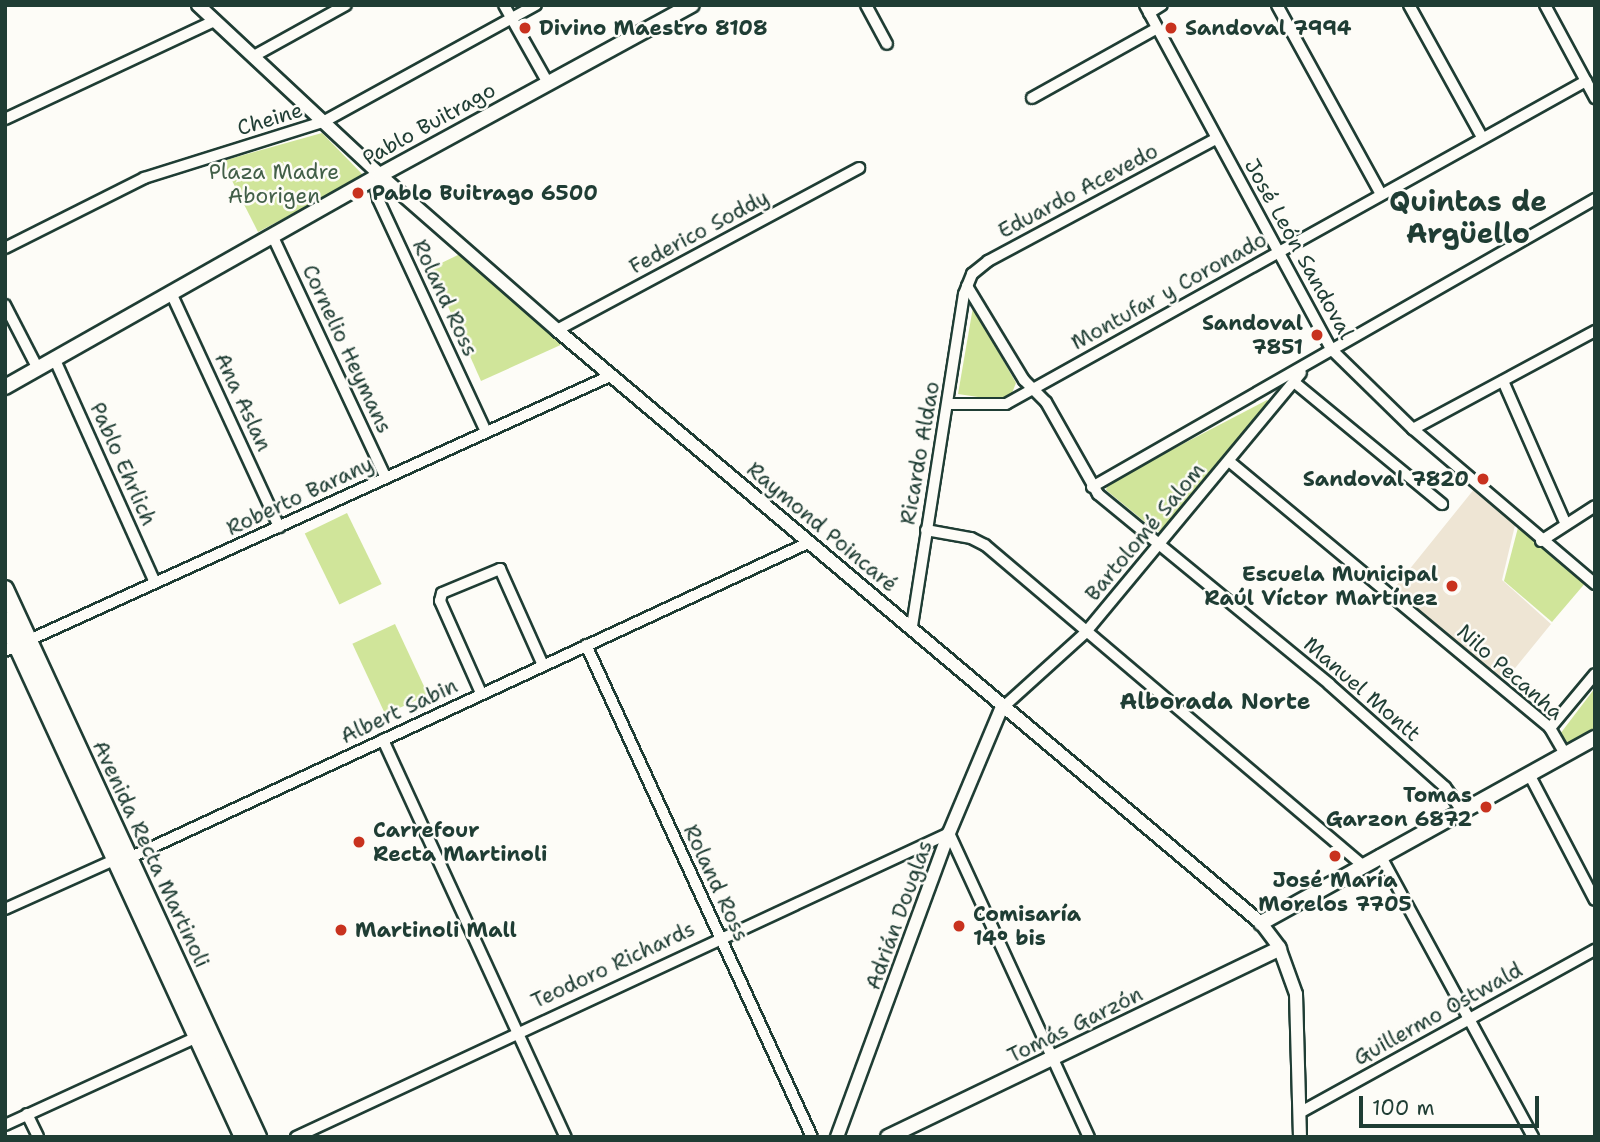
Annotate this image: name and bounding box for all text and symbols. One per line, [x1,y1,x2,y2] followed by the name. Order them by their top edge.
[539,15,768,41] place label: Divino Maestro 8108
[1185,15,1352,41] place label: Sandoval 7994
[517,20,533,36] marker: Divino Maestro 8108
[1163,20,1179,36] marker: Sandoval 7994
[358,77,500,171] street label: Pablo Buitrago
[234,97,306,141] street label: Cheine
[994,138,1162,244] street label: Eduardo Acevedo
[1239,154,1359,344] street label: José León Sandoval
[209,159,339,209] park label: Plaza Madre Aborigen
[372,180,598,206] place label: Pablo Buitrago 6500
[1389,184,1547,250] district label: Quintas de Argüello
[350,185,366,201] marker: Pablo Buitrago 6500
[625,185,773,279] street label: Federico Soddy
[1067,227,1271,355] street label: Montufar y Coronado
[407,236,483,360] street label: Roland Ross
[297,261,397,437] street label: Cornelio Heymans
[1202,310,1303,360] place label: Sandoval 7851
[1309,327,1325,343] marker: Sandoval 7851
[209,349,277,455] street label: Ana Aslan
[895,379,945,527] street label: Ricardo Aldao
[85,398,161,530] street label: Pablo Ehrlich
[223,451,377,541] street label: Roberto Barany
[742,457,902,597] street label: Raymond Poincaré
[1080,458,1210,606] street label: Bartolomé Salom
[1303,466,1469,492] place label: Sandoval 7820
[1475,471,1491,487] marker: Sandoval 7820
[1204,561,1438,611] place label: Escuela Municipal Raúl Víctor Martínez
[1444,578,1460,594] marker: Escuela Municipal Raúl Víctor Martínez
[1452,619,1568,725] street label: Nilo Pecanha
[1299,631,1425,747] street label: Manuel Montt
[337,673,461,749] street label: Albert Sabin
[1119,687,1311,715] district label: Alborada Norte
[87,736,215,972] street label: Avenida Recta Martinoli
[1326,782,1472,832] place label: Tomas Garzon 6872
[1478,799,1494,815] marker: Tomas Garzon 6872
[373,817,548,867] place label: Carrefour Recta Martinoli
[678,821,754,945] street label: Roland Ross
[351,834,367,850] marker: Carrefour Recta Martinoli
[860,837,938,993] street label: Adrián Douglas
[1327,848,1343,864] marker: José María Morelos 7705
[1258,867,1412,917] place label: José María Morelos 7705
[973,901,1081,951] place label: Comisaría 14º bis
[527,916,699,1014] street label: Teodoro Richards
[355,917,517,943] place label: Martinoli Mall
[951,918,967,934] marker: Comisaría 14º bis
[333,922,349,938] marker: Martinoli Mall
[1349,957,1527,1071] street label: Guillermo Ostwald
[1003,981,1147,1069] street label: Tomás Garzón
[1362,1082,1542,1126] scale bar
[1372,1094,1435,1122] text: 100 m

